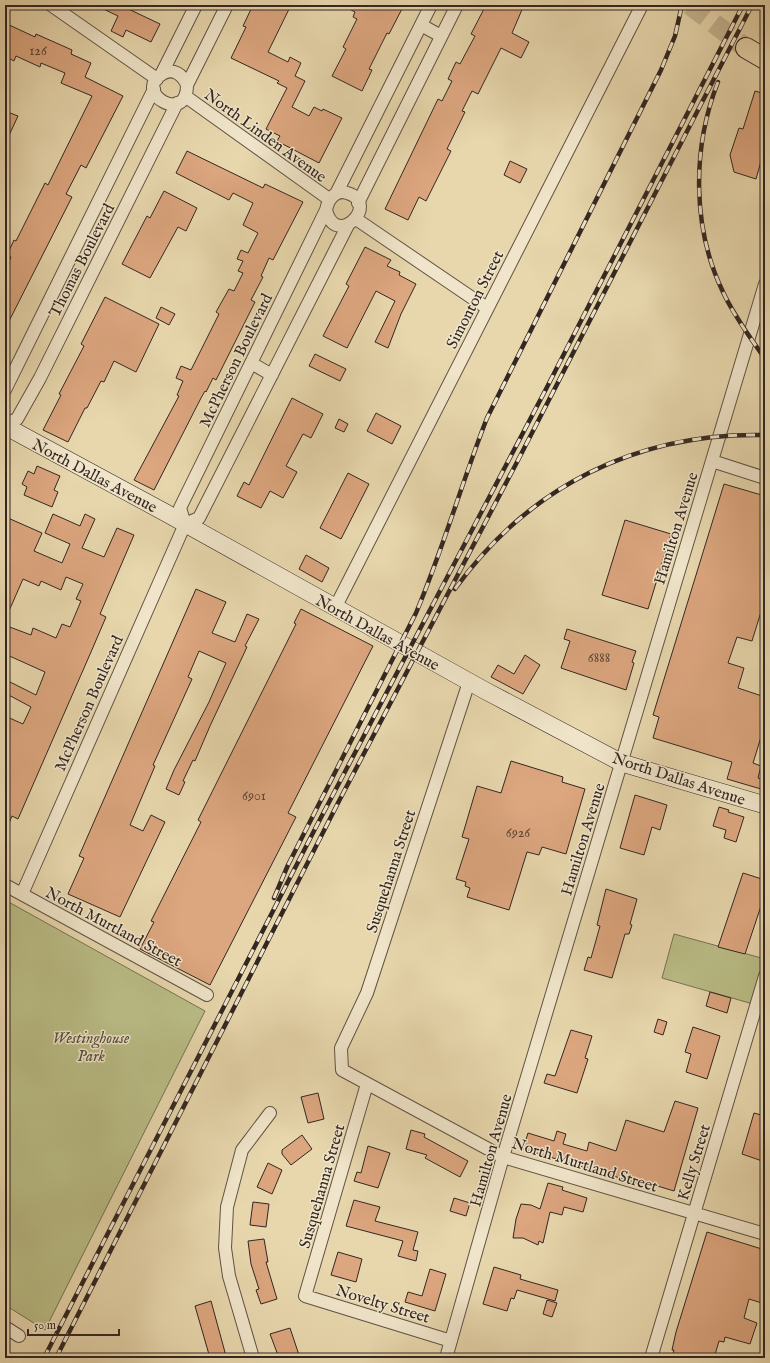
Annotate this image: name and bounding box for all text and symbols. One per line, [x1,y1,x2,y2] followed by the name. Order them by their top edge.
[29,42,48,60] house number: 126
[200,86,330,188] street label: North Linden Avenue
[46,200,120,321] street label: Thomas Boulevard
[442,247,509,352] street label: Simonton Street
[196,290,278,431] street label: McPherson Boulevard
[28,435,160,518] street label: North Dallas Avenue
[650,470,704,587] street label: Hamilton Avenue
[311,591,443,676] street label: North Dallas Avenue
[51,632,129,775] street label: McPherson Boulevard
[588,649,610,667] house number: 6888
[609,749,747,811] street label: North Dallas Avenue
[557,781,611,898] street label: Hamilton Avenue
[242,787,266,805] house number: 6901
[363,807,421,936] street label: Susquehanna Street
[506,824,531,842] house number: 6926
[41,883,185,972] street label: North Murtland Street
[53,1029,130,1067] park label: Westinghouse Park
[466,1092,518,1209] street label: Hamilton Avenue
[296,1122,350,1251] street label: Susquehanna Street
[674,1122,716,1203] street label: Kelly Street
[509,1134,660,1198] street label: North Murtland Street
[333,1281,432,1329] street label: Novelty Street
[28,1311,119,1337] scale bar
[34,1318,56,1333] text: 50 m

